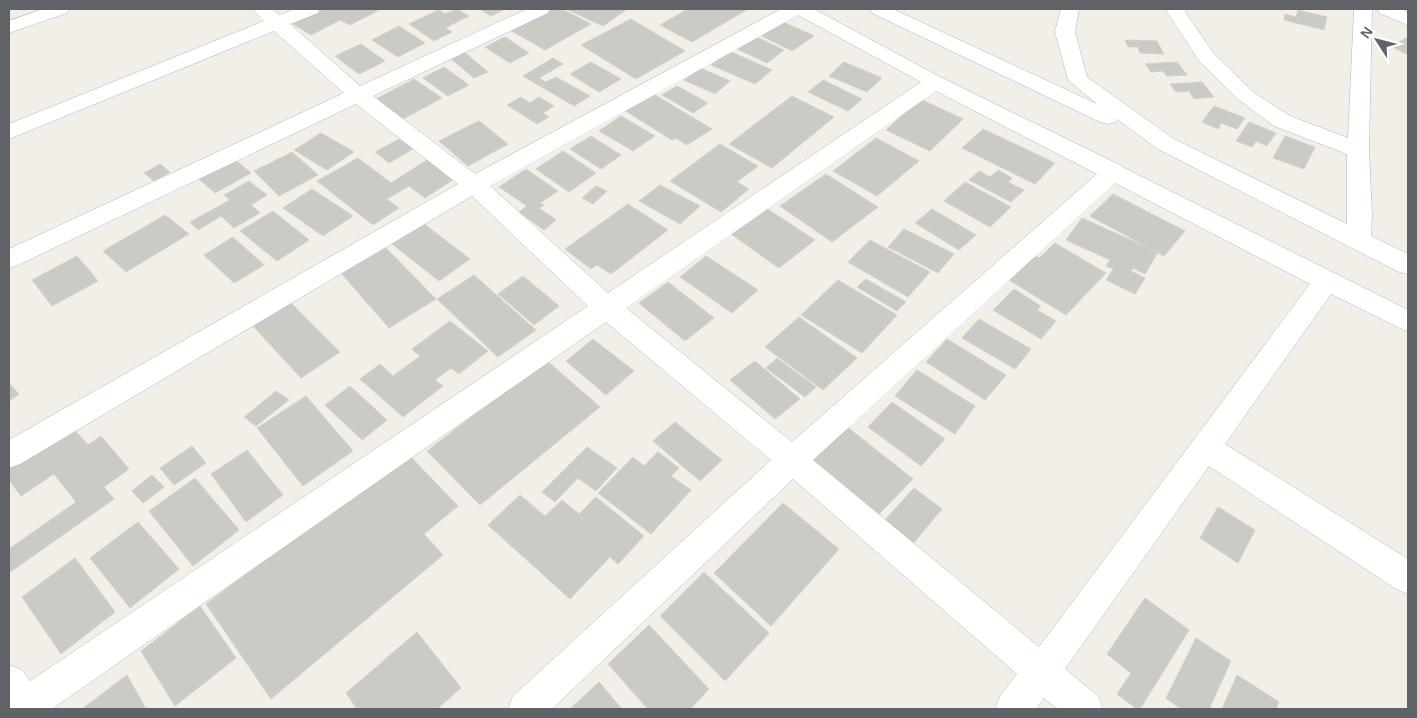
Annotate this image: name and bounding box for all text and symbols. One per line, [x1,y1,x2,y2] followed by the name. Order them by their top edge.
[1352,15,1402,65] north arrow
[1357,24,1376,41] text: N

